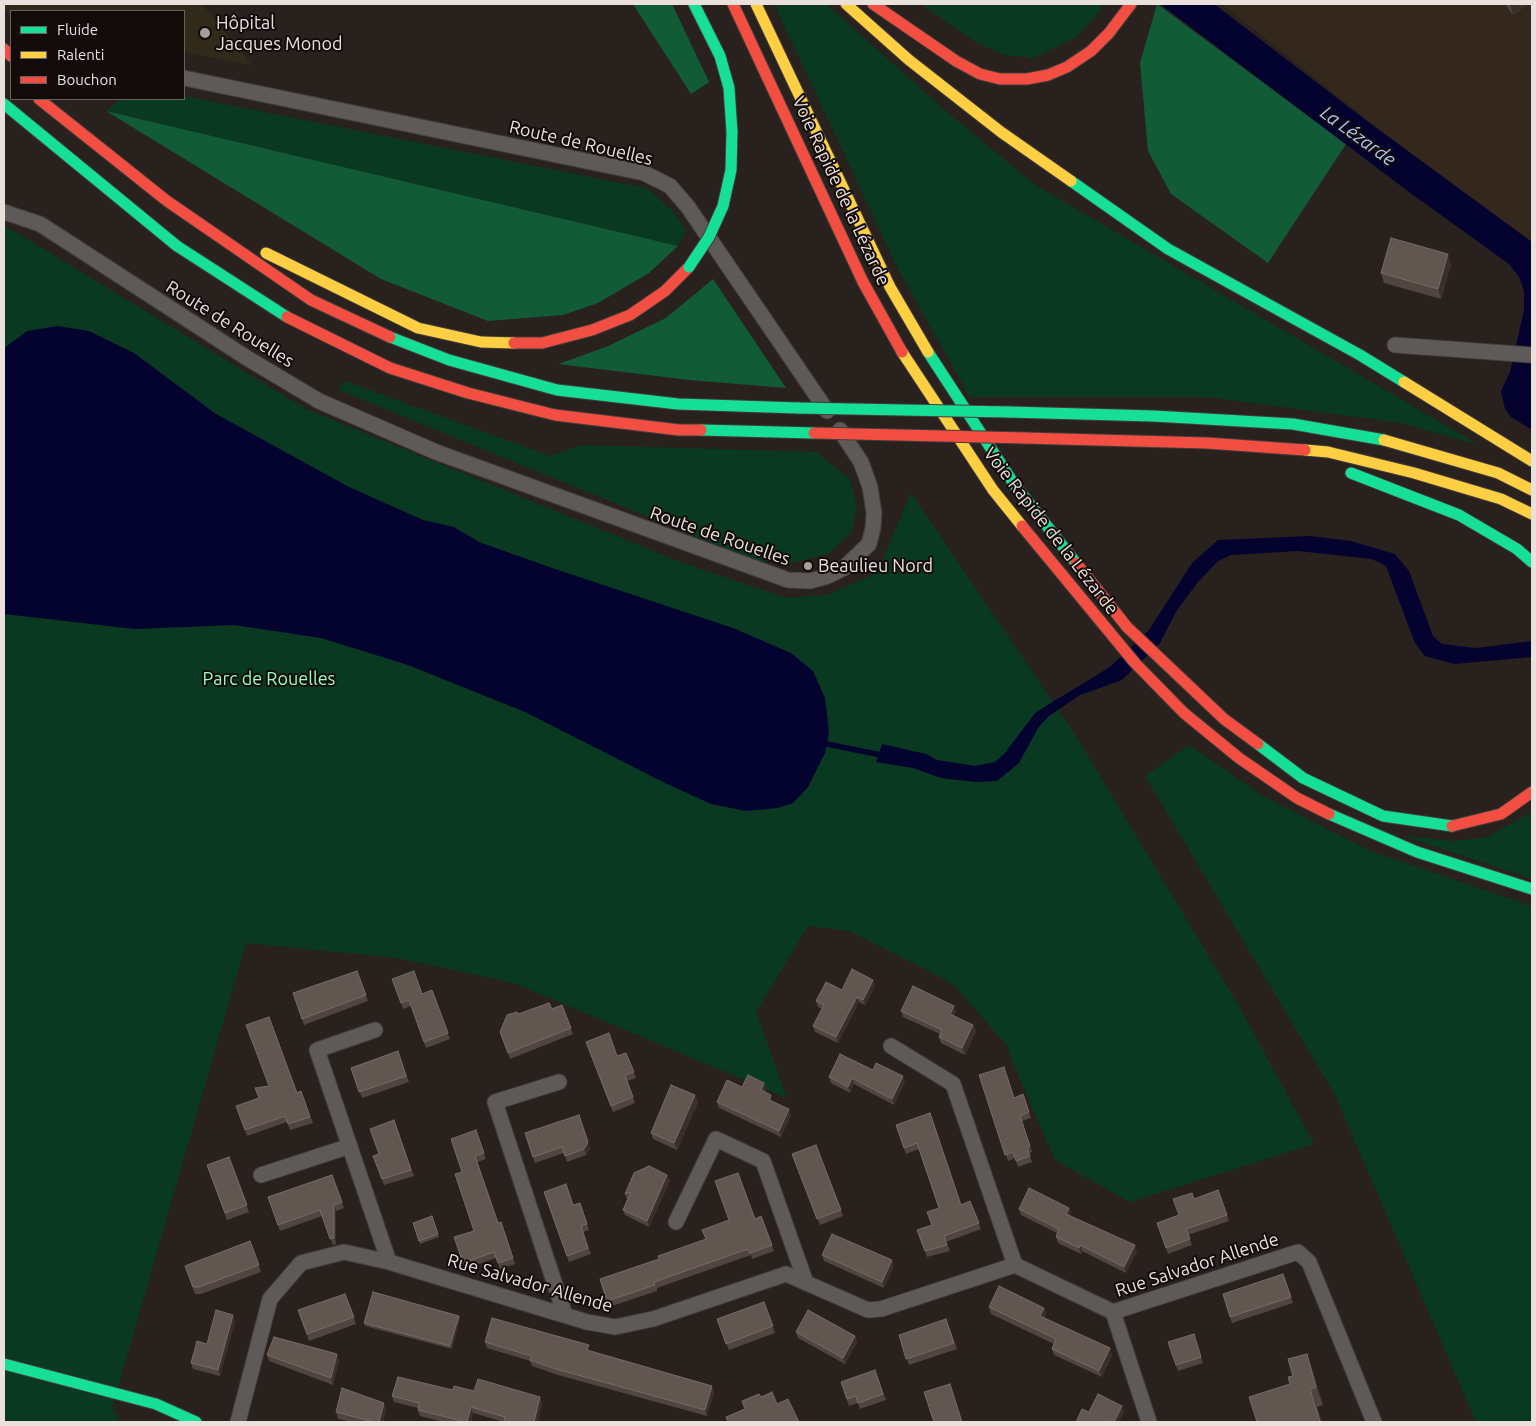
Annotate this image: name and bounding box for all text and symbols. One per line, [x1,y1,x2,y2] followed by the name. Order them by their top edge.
[10,10,185,100] legend
[216,12,343,54] place label: Hôpital Jacques Monod
[57,21,98,38] text: Fluide
[198,26,212,40] marker: Hôpital Jacques Monod
[57,46,104,63] text: Ralenti
[57,71,117,88] text: Bouchon
[788,93,894,289] street label: Voie Rapide de la Lézarde
[1316,101,1400,171] water label: La Lézarde
[507,116,655,170] street label: Route de Rouelles
[162,276,298,372] street label: Route de Rouelles
[979,443,1123,619] street label: Voie Rapide de la Lézarde
[647,502,793,570] street label: Route de Rouelles
[818,555,933,577] place label: Beaulieu Nord
[802,560,814,572] marker: Beaulieu Nord
[203,668,335,690] park label: Parc de Rouelles
[1112,1228,1282,1302] street label: Rue Salvador Allende
[445,1249,615,1317] street label: Rue Salvador Allende

